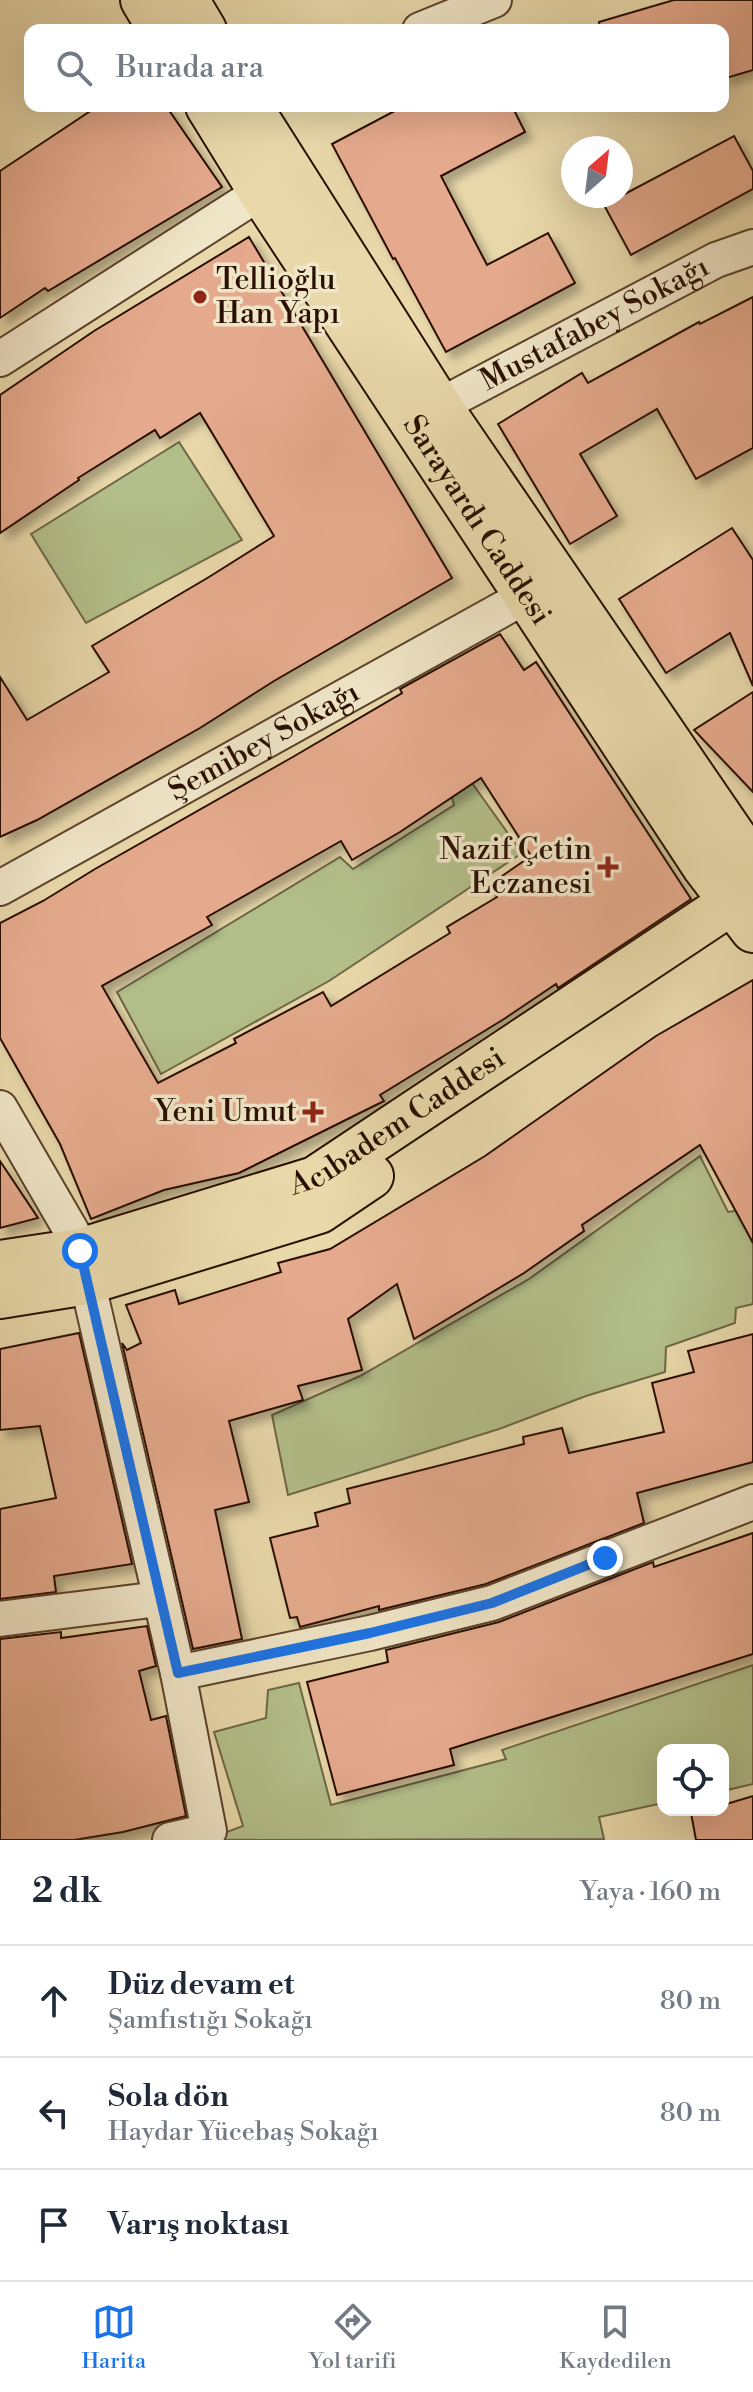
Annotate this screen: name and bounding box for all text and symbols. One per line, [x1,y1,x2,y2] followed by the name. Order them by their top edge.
[24,24,729,112] search box
[52,46,96,90] icon: search
[116,49,264,87] text: Burada ara
[561,136,633,208] north arrow
[474,248,716,400] street label: Mustafabey Sokağı
[216,261,340,333] place label: Tellioğlu Han Yapı
[191,288,209,306] marker: Tellioğlu Han Yapı
[394,408,560,633] street label: Sarayardı Caddesi
[162,673,366,810] street label: Şemibey Sokağı
[439,831,592,903] place label: Nazif Çetin Eczanesi
[599,858,617,876] marker: Nazif Çetin Eczanesi
[284,1039,512,1205] street label: Acıbadem Caddesi
[153,1093,297,1131] place label: Yeni Umut
[304,1103,322,1121] marker: Yeni Umut
[62,1233,98,1269] route start
[587,1540,623,1576] route end
[657,1744,729,1816] map controls
[657,1744,729,1816] button: locate
[32,1871,101,1913] text: 2 dk
[580,1876,721,1908] text: Yaya · 160 m
[108,1966,294,2004] text: Düz devam et
[32,1979,76,2023] icon: ahead
[660,1985,721,2017] text: 80 m
[108,2004,313,2036] text: Şamfıstığı Sokağı
[108,2078,229,2116] text: Sola dön
[32,2091,76,2135] icon: left
[660,2097,721,2129] text: 80 m
[108,2116,379,2148] text: Haydar Yücebaş Sokağı
[32,2203,76,2247] icon: arrive
[108,2206,289,2244] text: Varış noktası
[81,2300,146,2375] tab: Harita
[309,2300,396,2375] tab: Yol tarifi
[559,2300,672,2375] tab: Kaydedilen

